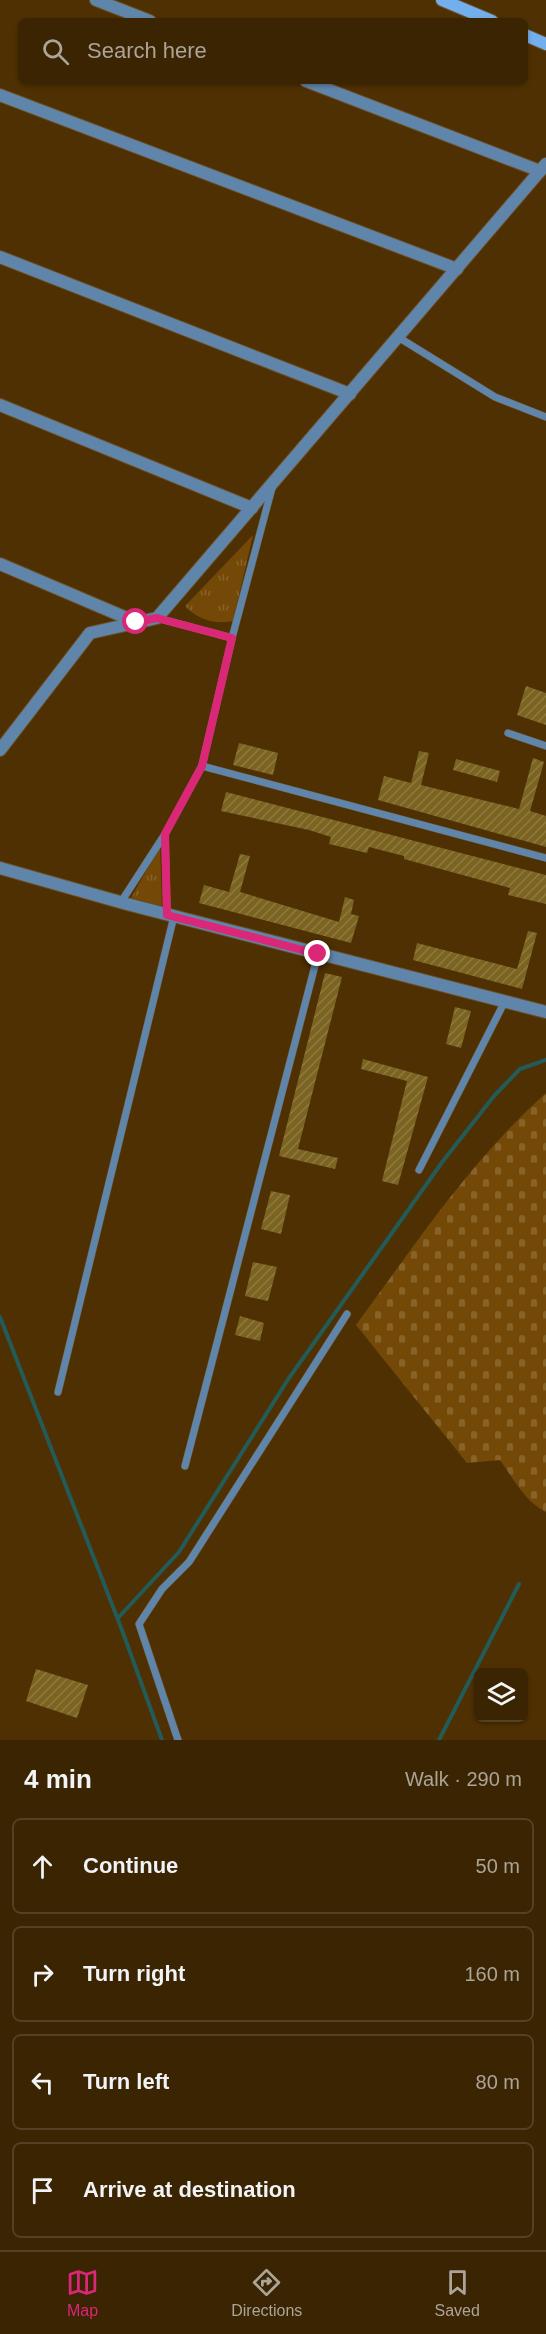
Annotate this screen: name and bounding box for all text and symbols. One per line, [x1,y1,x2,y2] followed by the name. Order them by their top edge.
[18,18,528,84] search box
[39,35,72,68] icon: search
[87,38,207,63] text: Search here
[122,608,148,634] route start
[304,940,330,966] route end
[474,1668,528,1722] map controls
[474,1668,528,1722] button: layers
[24,1764,92,1794] text: 4 min
[405,1768,522,1790] text: Walk · 290 m
[26,1850,59,1883] icon: ahead
[83,1853,178,1878] text: Continue
[476,1855,520,1877] text: 50 m
[26,1958,59,1991] icon: right
[83,1961,185,1986] text: Turn right
[464,1963,520,1985] text: 160 m
[26,2066,59,2099] icon: left
[83,2069,169,2094] text: Turn left
[476,2071,520,2093] text: 80 m
[26,2174,59,2207] icon: arrive
[83,2177,296,2202] text: Arrive at destination
[66,2266,99,2320] tab: Map
[231,2266,302,2320] tab: Directions
[435,2266,480,2320] tab: Saved

